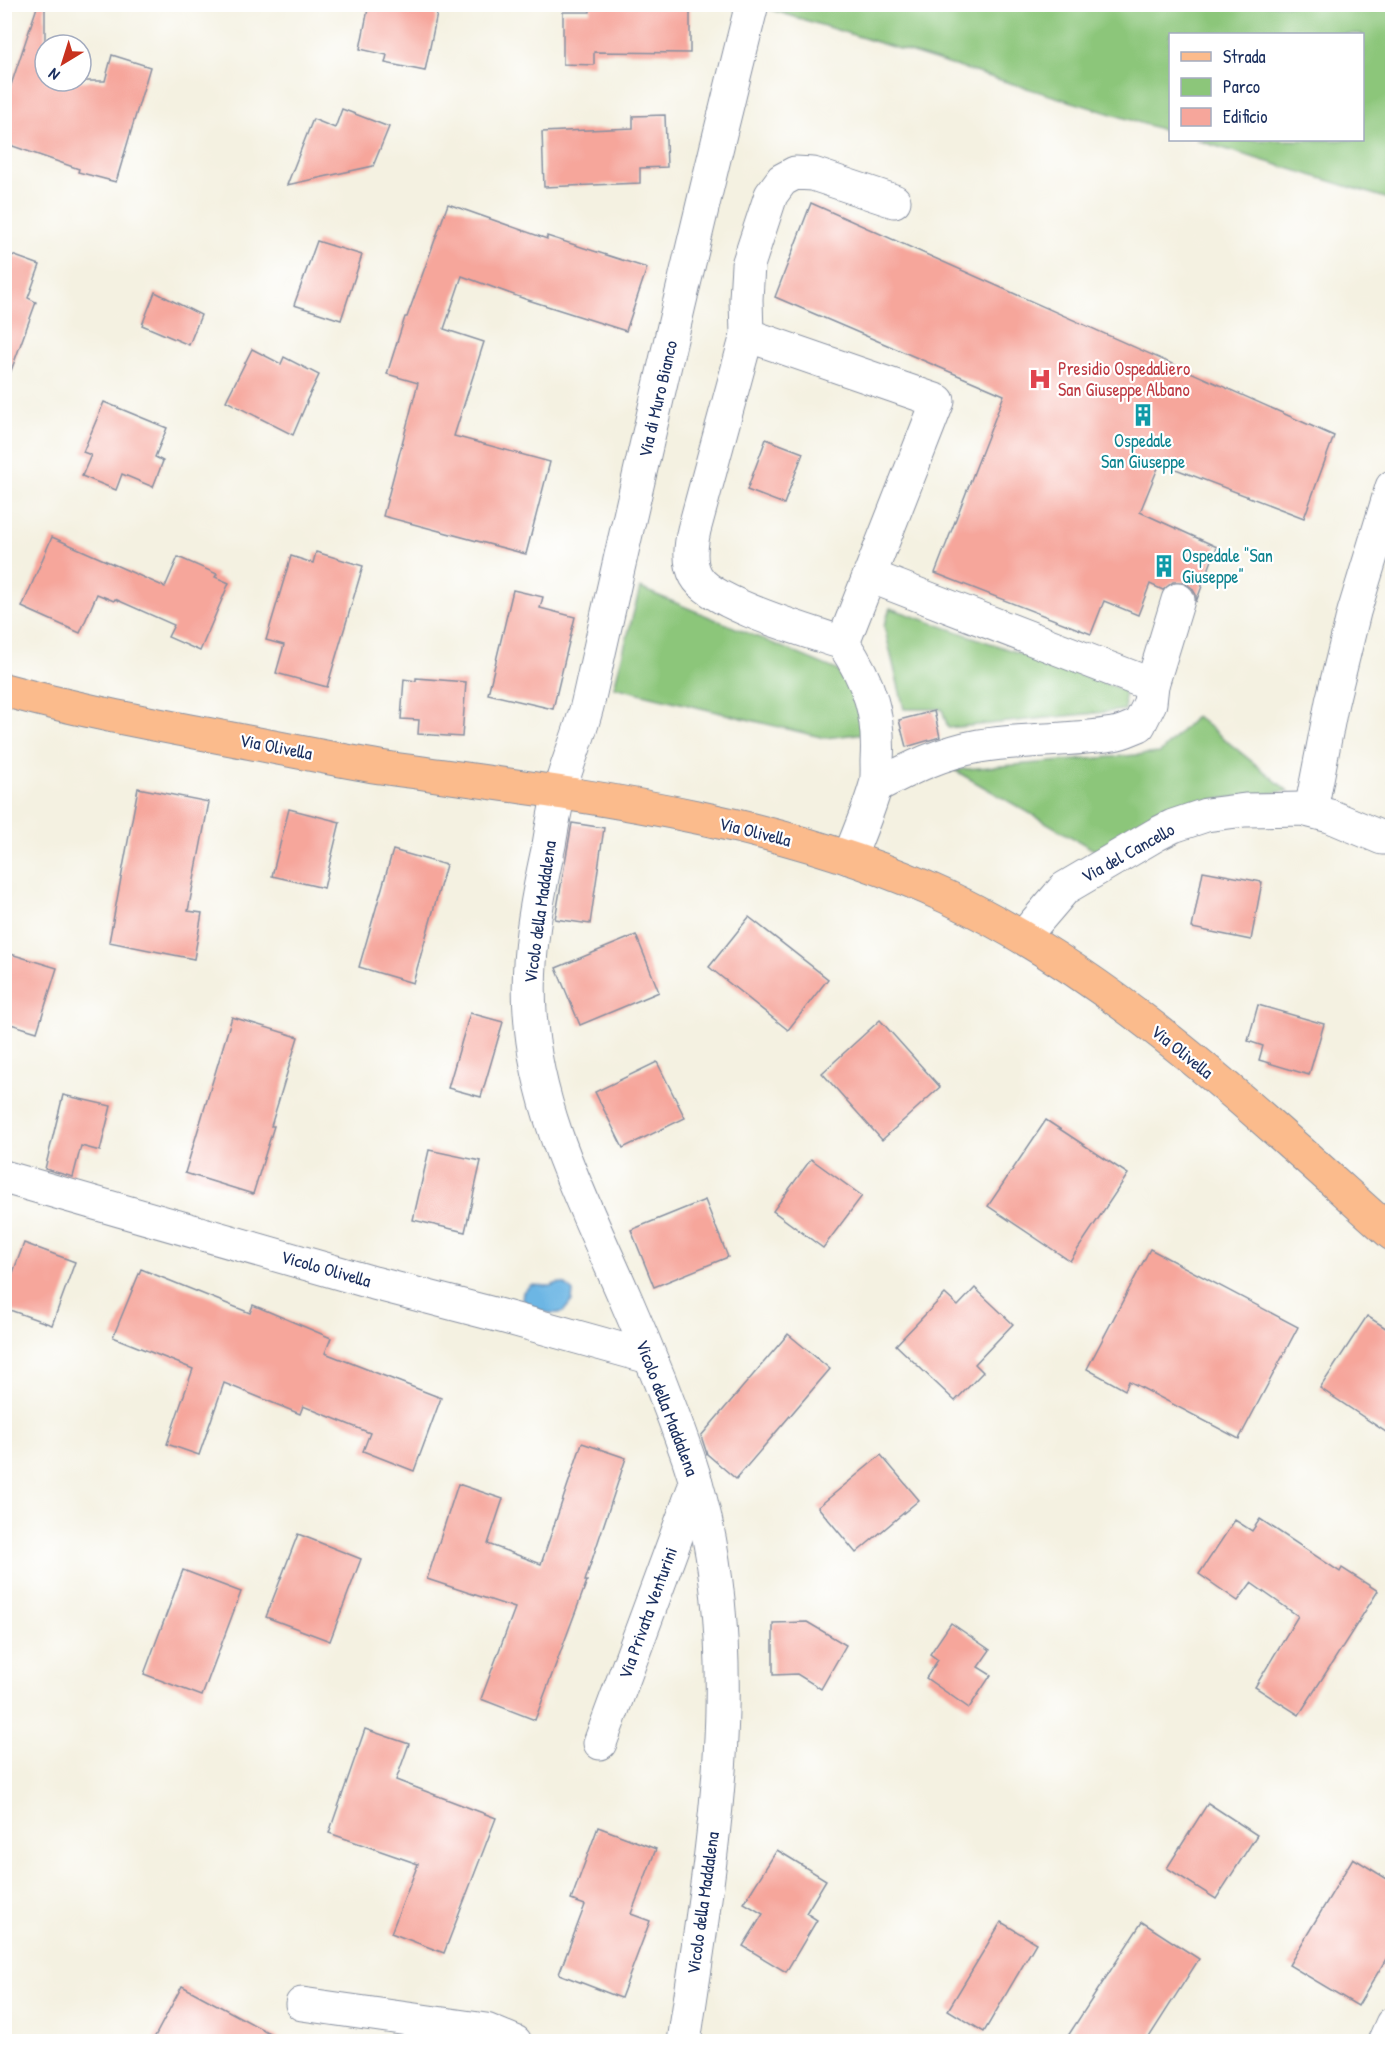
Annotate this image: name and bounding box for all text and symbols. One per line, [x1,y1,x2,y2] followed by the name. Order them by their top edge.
[33,33,93,93] north arrow
[1169,33,1364,141] legend
[1223,44,1266,69] text: Strada
[43,63,64,86] text: N
[1223,74,1260,99] text: Parco
[1223,104,1267,129] text: Edificio
[632,338,683,460] street label: Via di Muro Bianco
[1058,356,1190,402] place label: Presidio Ospedaliero San Giuseppe Albano
[1027,366,1053,392] hospital icon: Presidio Ospedaliero San Giuseppe Albano
[1130,402,1156,428] building icon: Ospedale San Giuseppe
[1101,428,1185,474] place label: Ospedale San Giuseppe
[1182,543,1273,589] place label: Ospedale "San Giuseppe"
[1151,553,1177,579] building icon: Ospedale "San Giuseppe"
[238,727,314,766] street label: Via Olivella
[717,811,794,853] street label: Via Olivella
[1077,817,1179,888] street label: Via del Cancello
[517,839,562,985] street label: Vicolo della Maddalena
[1146,1019,1219,1084] street label: Via Olivella
[278,1244,374,1293] street label: Vicolo Olivella
[630,1336,705,1479] street label: Vicolo della Maddalena
[612,1543,683,1682] street label: Via Privata Venturini
[680,1830,725,1976] street label: Vicolo della Maddalena

